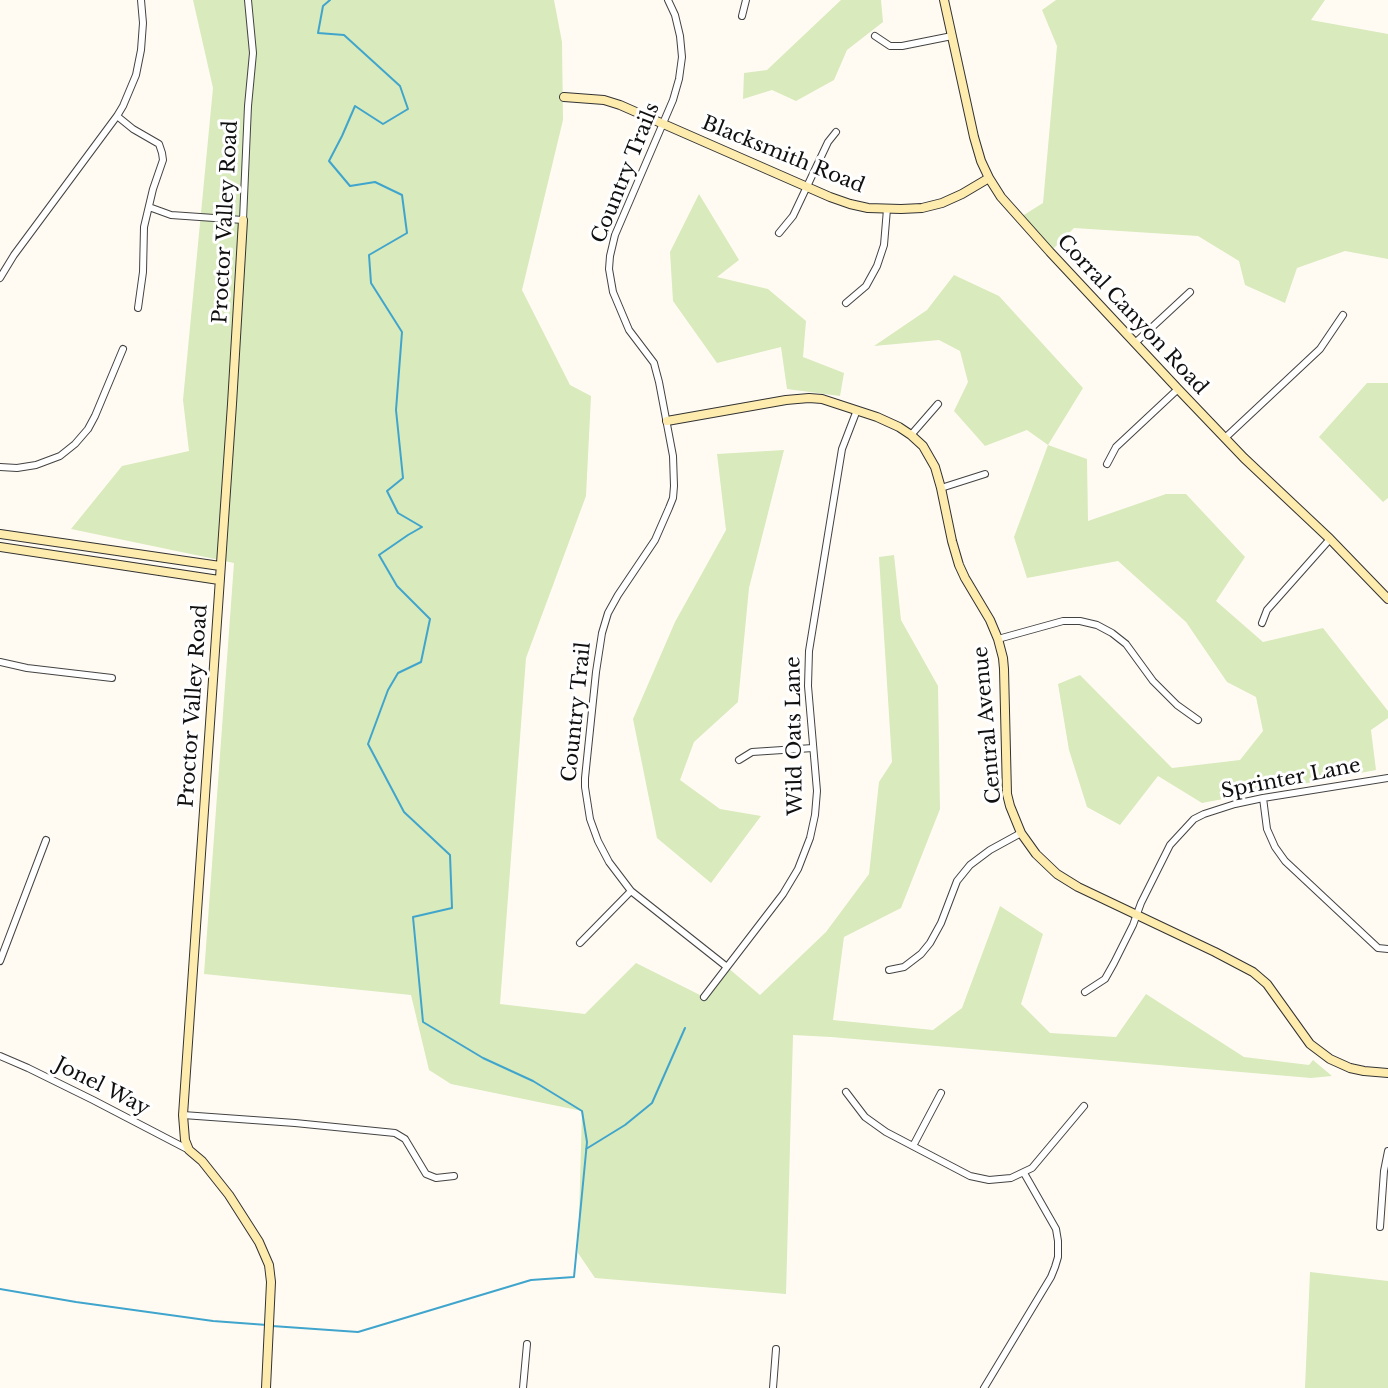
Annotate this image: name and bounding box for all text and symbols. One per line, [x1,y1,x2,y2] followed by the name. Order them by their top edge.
[587,99,665,247] street label: Country Trails
[698,111,868,199] street label: Blacksmith Road
[209,120,243,324] street label: Proctor Valley Road
[1052,230,1212,400] street label: Corral Canyon Road
[175,604,213,808] street label: Proctor Valley Road
[558,641,596,783] street label: Country Trail
[969,645,1007,805] street label: Central Avenue
[782,656,808,816] street label: Wild Oats Lane
[1219,754,1363,804] street label: Sprinter Lane
[51,1053,153,1121] street label: Jonel Way

